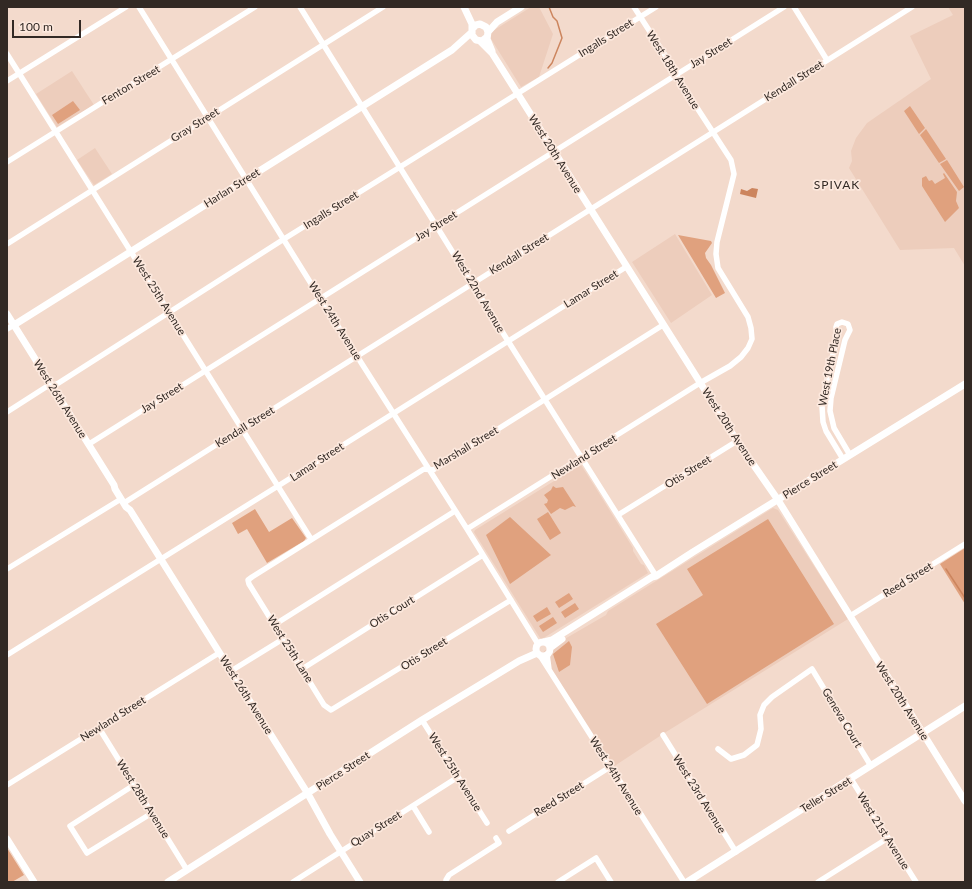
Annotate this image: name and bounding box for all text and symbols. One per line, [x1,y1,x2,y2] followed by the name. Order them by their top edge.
[14,12,83,38] scale bar
[576,16,636,60] street label: Ingalls Street
[19,19,53,34] text: 100 m
[644,28,702,112] street label: West 18th Avenue
[687,35,735,71] street label: Jay Street
[762,58,826,104] street label: Kendall Street
[99,62,163,108] street label: Fenton Street
[168,105,222,145] street label: Gray Street
[526,112,584,196] street label: West 20th Avenue
[201,166,263,210] street label: Harlan Street
[814,178,860,192] district label: SPIVAK
[301,188,361,232] street label: Ingalls Street
[412,208,460,244] street label: Jay Street
[487,231,551,277] street label: Kendall Street
[449,249,507,335] street label: West 22nd Avenue
[130,254,188,338] street label: West 25th Avenue
[561,267,621,311] street label: Lamar Street
[306,279,364,363] street label: West 24th Avenue
[816,327,844,407] street label: West 19th Place
[31,357,89,441] street label: West 26th Avenue
[138,380,186,416] street label: Jay Street
[699,386,759,468] street label: West 20th Avenue
[213,404,277,450] street label: Kendall Street
[431,424,501,472] street label: Marshall Street
[549,432,619,482] street label: Newland Street
[288,440,346,484] street label: Lamar Street
[662,453,714,491] street label: Otis Street
[780,458,840,502] street label: Pierce Street
[881,560,935,600] street label: Reed Street
[367,593,417,631] street label: Otis Court
[264,613,316,685] street label: West 25th Lane
[398,635,450,673] street label: Otis Street
[217,653,275,737] street label: West 26th Avenue
[873,659,931,743] street label: West 20th Avenue
[819,686,865,750] street label: Geneva Court
[78,694,148,744] street label: Newland Street
[426,730,484,814] street label: West 25th Avenue
[587,734,645,818] street label: West 24th Avenue
[314,749,372,793] street label: Pierce Street
[670,752,728,836] street label: West 23rd Avenue
[114,757,172,841] street label: West 28th Avenue
[798,774,854,816] street label: Teller Street
[532,779,586,819] street label: Reed Street
[854,790,912,872] street label: West 21st Avenue
[348,808,404,850] street label: Quay Street

